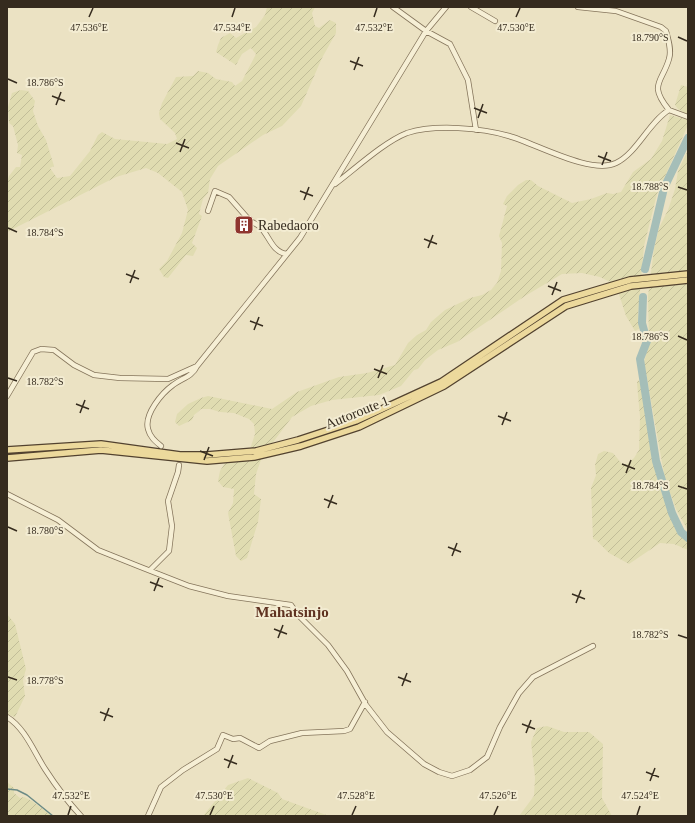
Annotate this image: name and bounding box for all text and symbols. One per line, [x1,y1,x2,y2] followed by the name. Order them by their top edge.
[70,22,108,33] text: 47.536°E
[213,22,251,33] text: 47.534°E
[355,22,393,33] text: 47.532°E
[497,22,535,33] text: 47.530°E
[631,32,669,43] text: 18.790°S
[26,77,64,88] text: 18.786°S
[631,181,669,192] text: 18.788°S
[233,214,255,236] building icon: Rabedaoro
[258,218,319,233] place label: Rabedaoro
[26,227,64,238] text: 18.784°S
[631,331,669,342] text: 18.786°S
[26,376,64,387] text: 18.782°S
[323,393,391,432] street label: Autoroute 1
[631,480,669,491] text: 18.784°S
[26,525,64,536] text: 18.780°S
[255,604,329,620] district label: Mahatsinjo
[631,629,669,640] text: 18.782°S
[26,675,64,686] text: 18.778°S
[52,790,90,801] text: 47.532°E
[195,790,233,801] text: 47.530°E
[337,790,375,801] text: 47.528°E
[479,790,517,801] text: 47.526°E
[621,790,659,801] text: 47.524°E

